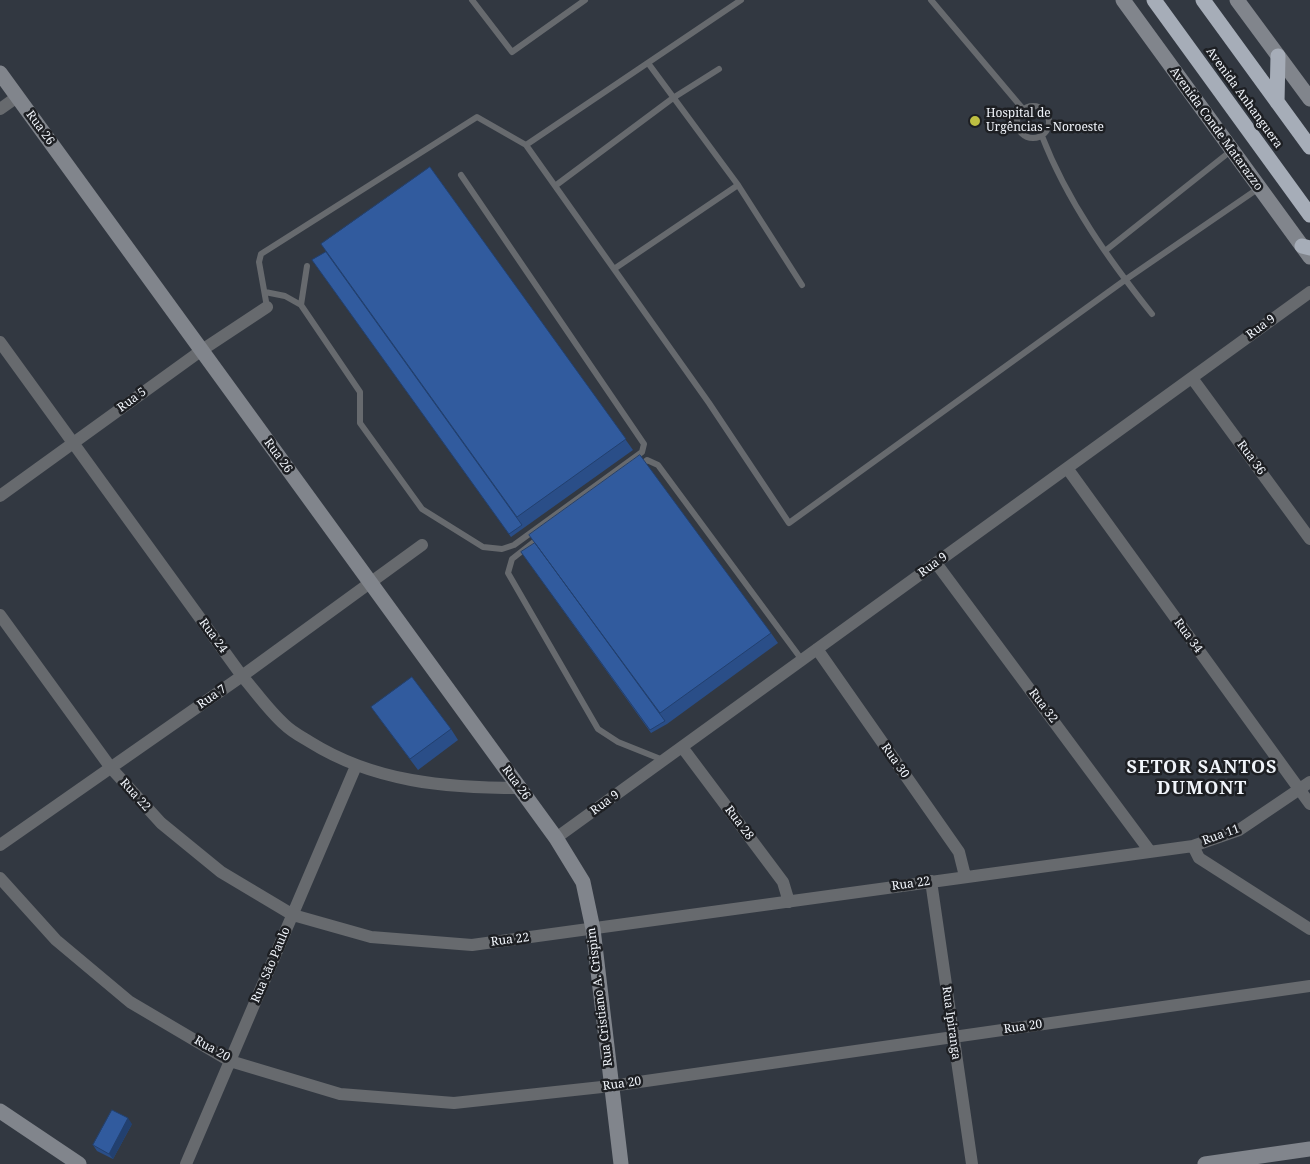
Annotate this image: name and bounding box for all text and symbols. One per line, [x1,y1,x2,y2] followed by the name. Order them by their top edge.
[1203,45,1285,151] street label: Avenida Anhanguera
[1166,64,1266,194] street label: Avenida Conde Matarazzo
[986,107,1104,135] place label: Hospital de Urgências - Noroeste
[23,108,57,148] street label: Rua 26
[968,114,982,128] marker: Hospital de Urgências - Noroeste
[1244,312,1278,342] street label: Rua 9
[115,385,149,415] street label: Rua 5
[261,436,295,476] street label: Rua 26
[1234,438,1268,478] street label: Rua 36
[916,550,950,580] street label: Rua 9
[196,616,230,656] street label: Rua 24
[1171,616,1205,656] street label: Rua 34
[195,682,229,712] street label: Rua 7
[1026,686,1060,726] street label: Rua 32
[878,741,912,781] street label: Rua 30
[1125,757,1279,800] district label: SETOR SANTOS DUMONT
[499,763,533,803] street label: Rua 26
[117,776,153,814] street label: Rua 22
[588,788,622,818] street label: Rua 9
[722,803,756,843] street label: Rua 28
[1200,822,1242,848] street label: Rua 11
[891,874,931,894] street label: Rua 22
[249,925,293,1005] street label: Rua São Paulo
[584,927,616,1067] street label: Rua Cristiano A. Crispim
[490,930,530,950] street label: Rua 22
[939,985,963,1061] street label: Rua Ipiranga
[1003,1017,1043,1037] street label: Rua 20
[192,1033,232,1065] street label: Rua 20
[602,1074,642,1094] street label: Rua 20

